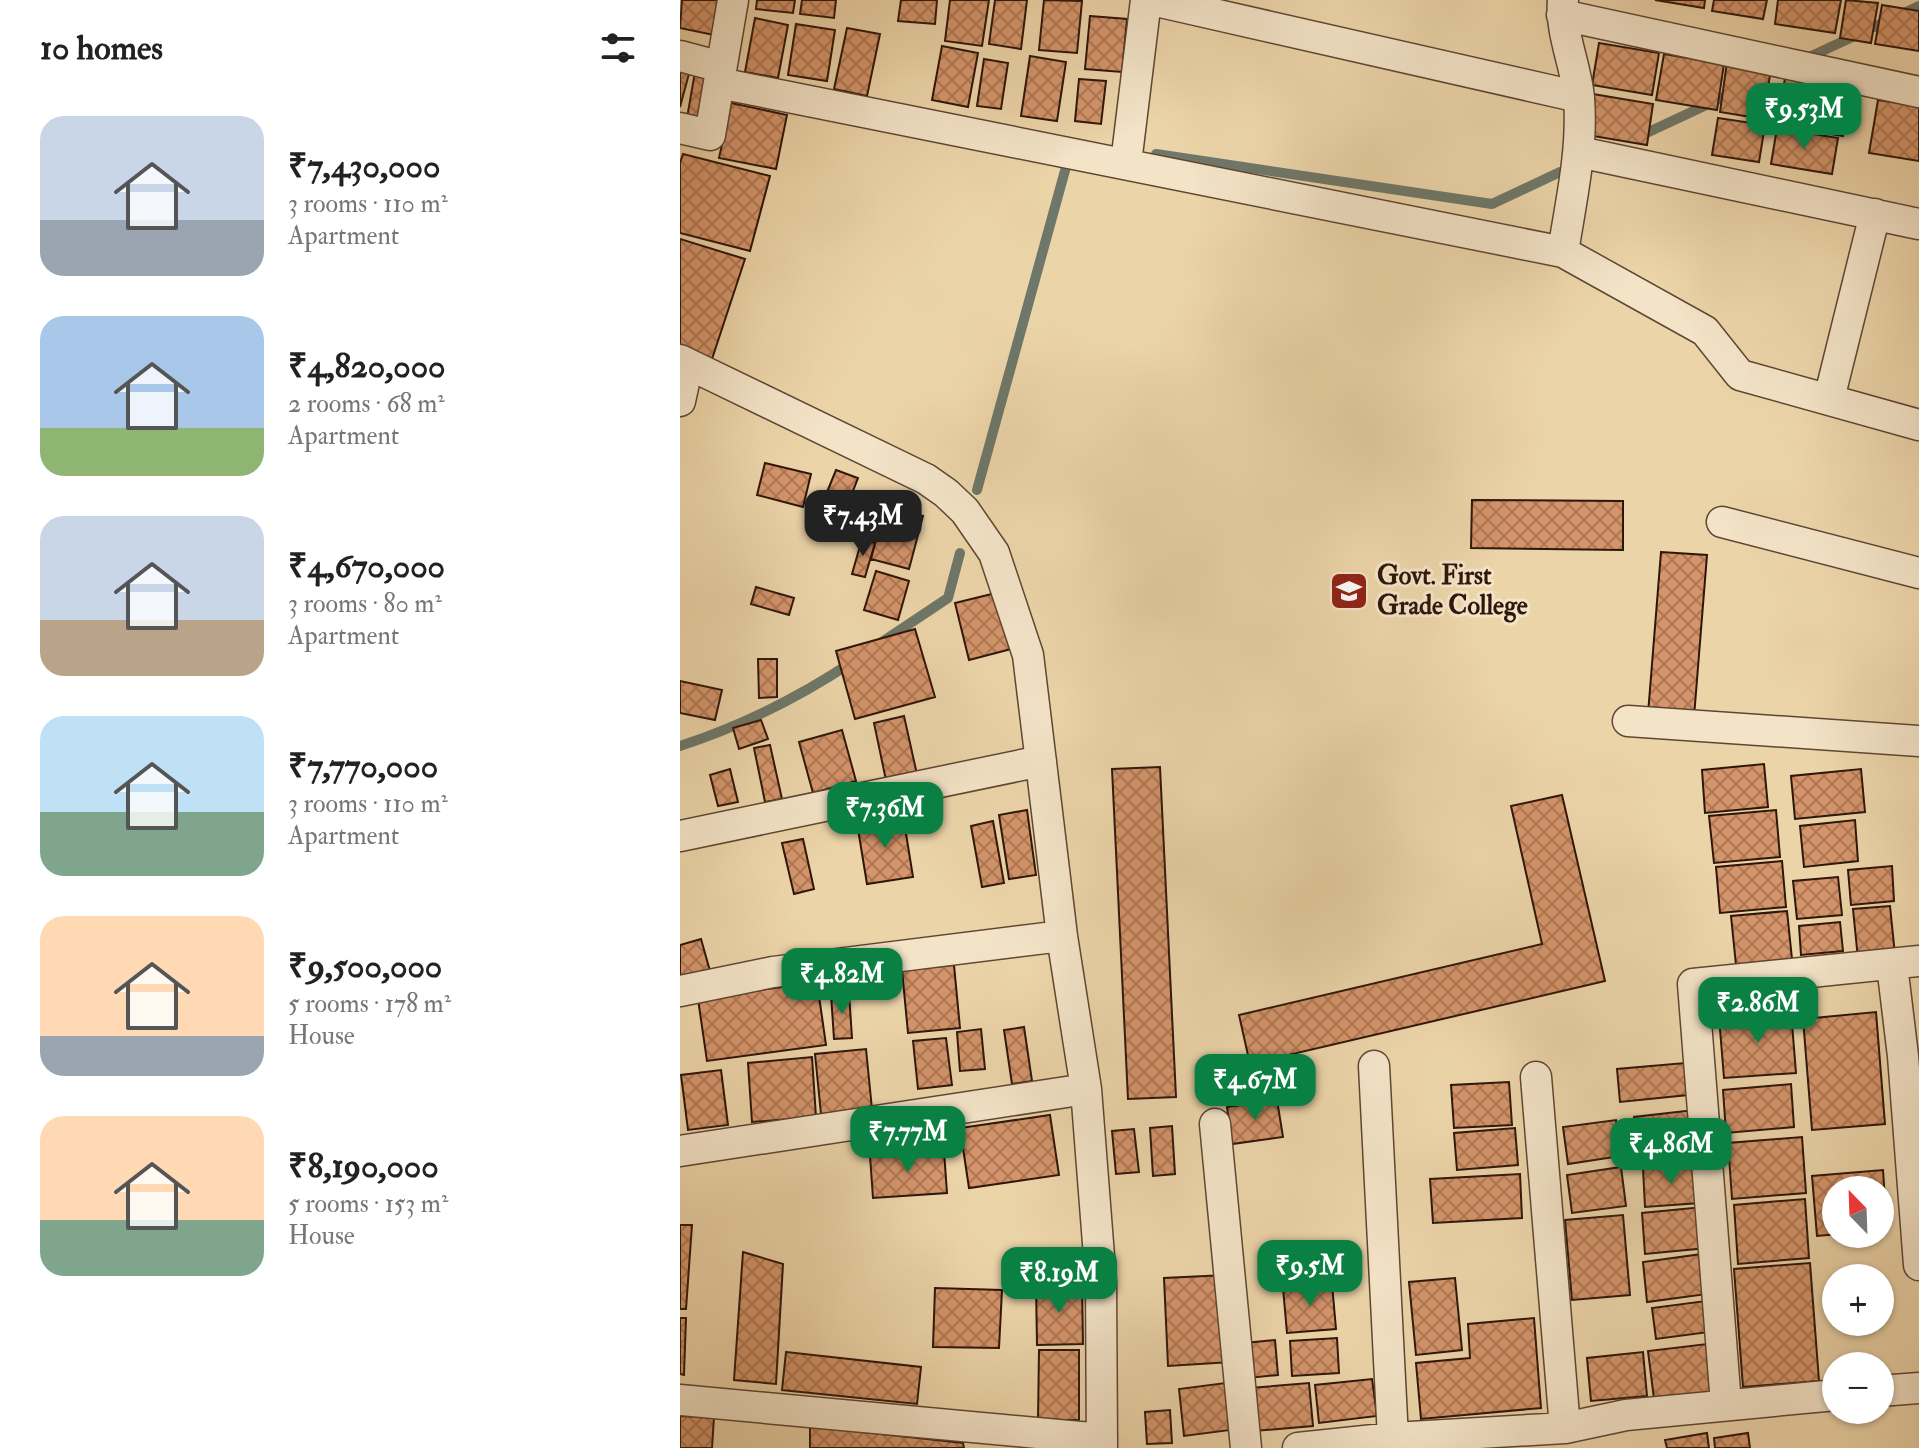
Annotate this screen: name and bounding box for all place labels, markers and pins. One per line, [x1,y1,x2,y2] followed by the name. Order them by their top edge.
[1739,83,1869,151] pin: ₹9.53M
[798,490,928,558] pin: ₹7.43M
[1377,560,1528,623] place label: Govt. First Grade College
[1328,570,1370,612] school or university icon: Govt. First Grade College
[820,782,950,850] pin: ₹7.36M
[777,948,907,1016] pin: ₹4.82M
[1693,977,1823,1045] pin: ₹2.86M
[1190,1054,1320,1122] pin: ₹4.67M
[843,1106,973,1174] pin: ₹7.77M
[1606,1118,1736,1186] pin: ₹4.86M
[1254,1240,1366,1308] pin: ₹9.5M
[994,1247,1124,1315] pin: ₹8.19M

